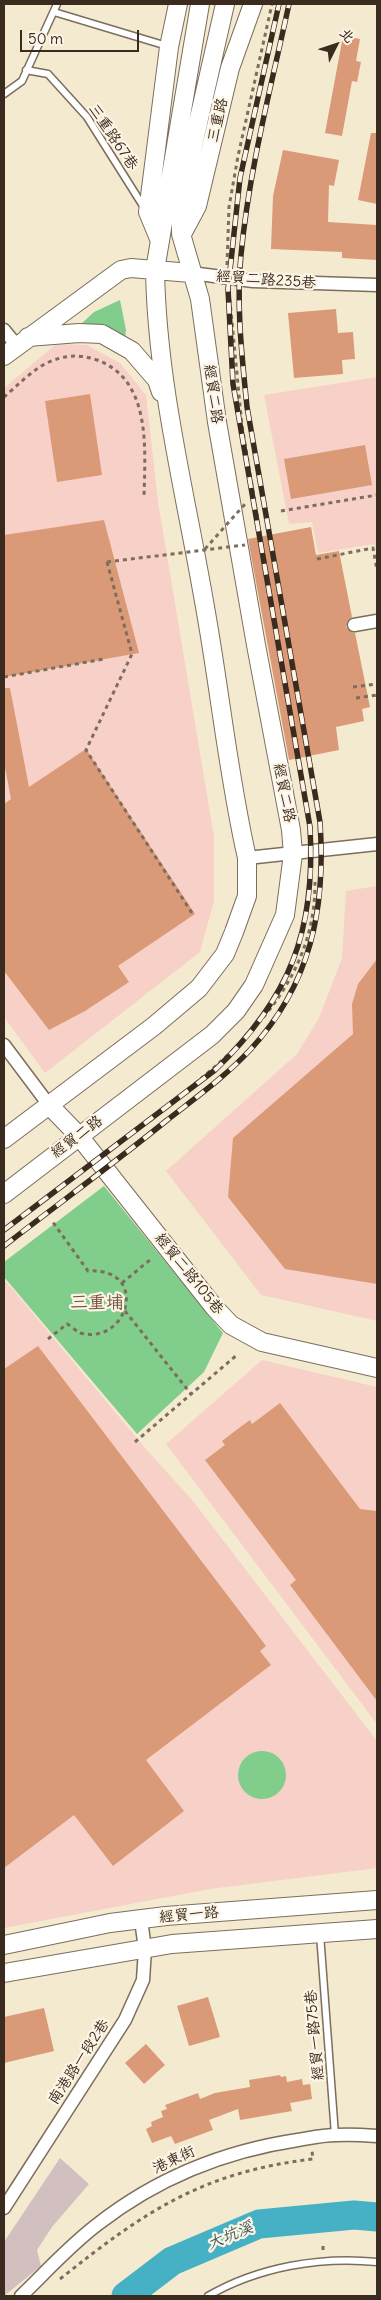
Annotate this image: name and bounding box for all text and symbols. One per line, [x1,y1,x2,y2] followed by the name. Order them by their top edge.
[22,20,141,52] scale bar
[311,20,361,70] north arrow
[336,24,359,46] text: 北
[28,29,63,48] text: 50 m
[204,96,232,144] street label: 三重路
[84,100,142,174] street label: 三重路67巷
[215,268,317,292] street label: 經貿二路235巷
[200,363,226,425] street label: 經貿二路
[269,762,299,824] street label: 經貿二路
[48,1112,106,1162] street label: 經貿二路
[151,1230,227,1318] street label: 經貿二路105巷
[70,1292,124,1314] district label: 三重埔
[158,1903,220,1927] street label: 經貿一路
[302,1989,328,2081] street label: 經貿一路75巷
[45,2016,113,2108] street label: 南港路一段2巷
[150,2142,198,2178] street label: 港東街
[204,2218,256,2254] water label: 大坑溪

